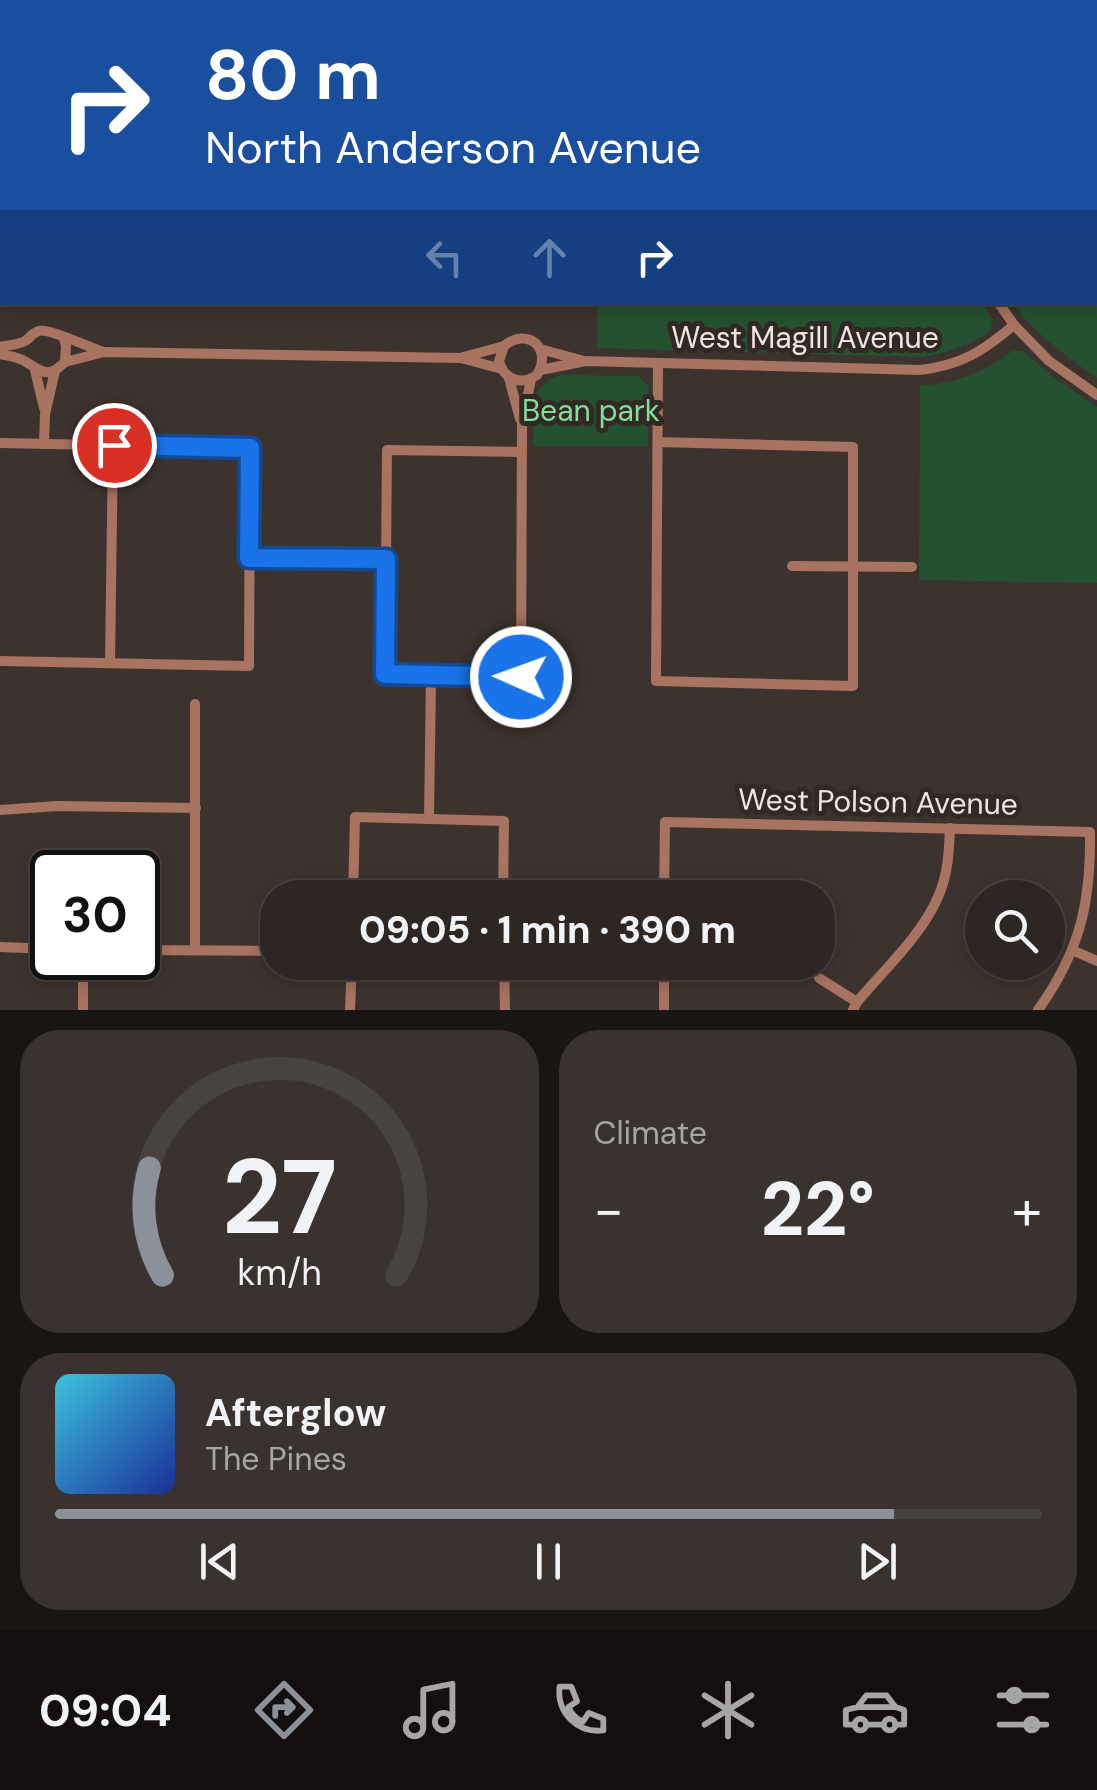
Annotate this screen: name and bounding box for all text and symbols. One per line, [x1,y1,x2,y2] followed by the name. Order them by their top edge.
[205,30,381,121] text: 80 m
[40,40,170,170] icon: right
[205,118,701,177] text: North Anderson Avenue
[417,230,472,285] icon: left
[522,230,577,285] icon: ahead
[627,230,682,285] icon: right
[671,318,939,357] street label: West Magill Avenue
[522,391,660,430] park label: Bean park
[72,403,157,488] pin
[87,418,142,473] icon: arrive
[469,625,573,729] position arrow
[738,780,1018,823] street label: West Polson Avenue
[30,850,160,980] speed limit sign: 30
[965,880,1065,980] map controls
[965,880,1065,980] button: search
[359,905,736,955] text: 09:05 · 1 min · 390 m
[594,1112,707,1154] text: Climate
[222,1130,337,1265] text: 27
[761,1161,875,1258] text: 22°
[594,1174,624,1246] text: −
[1012,1174,1042,1246] text: +
[237,1250,321,1296] text: km/h
[205,1388,386,1438] text: Afterglow
[205,1438,347,1480] text: The Pines
[192,1534,247,1589] icon: previous
[521,1534,576,1589] icon: pause
[850,1534,905,1589] icon: next
[249,1675,319,1745] icon: directions
[397,1675,467,1745] icon: music
[545,1675,615,1745] icon: phone
[693,1675,763,1745] icon: climate
[840,1675,910,1745] icon: car
[988,1675,1058,1745] icon: filters
[39,1681,172,1740] text: 09:04

